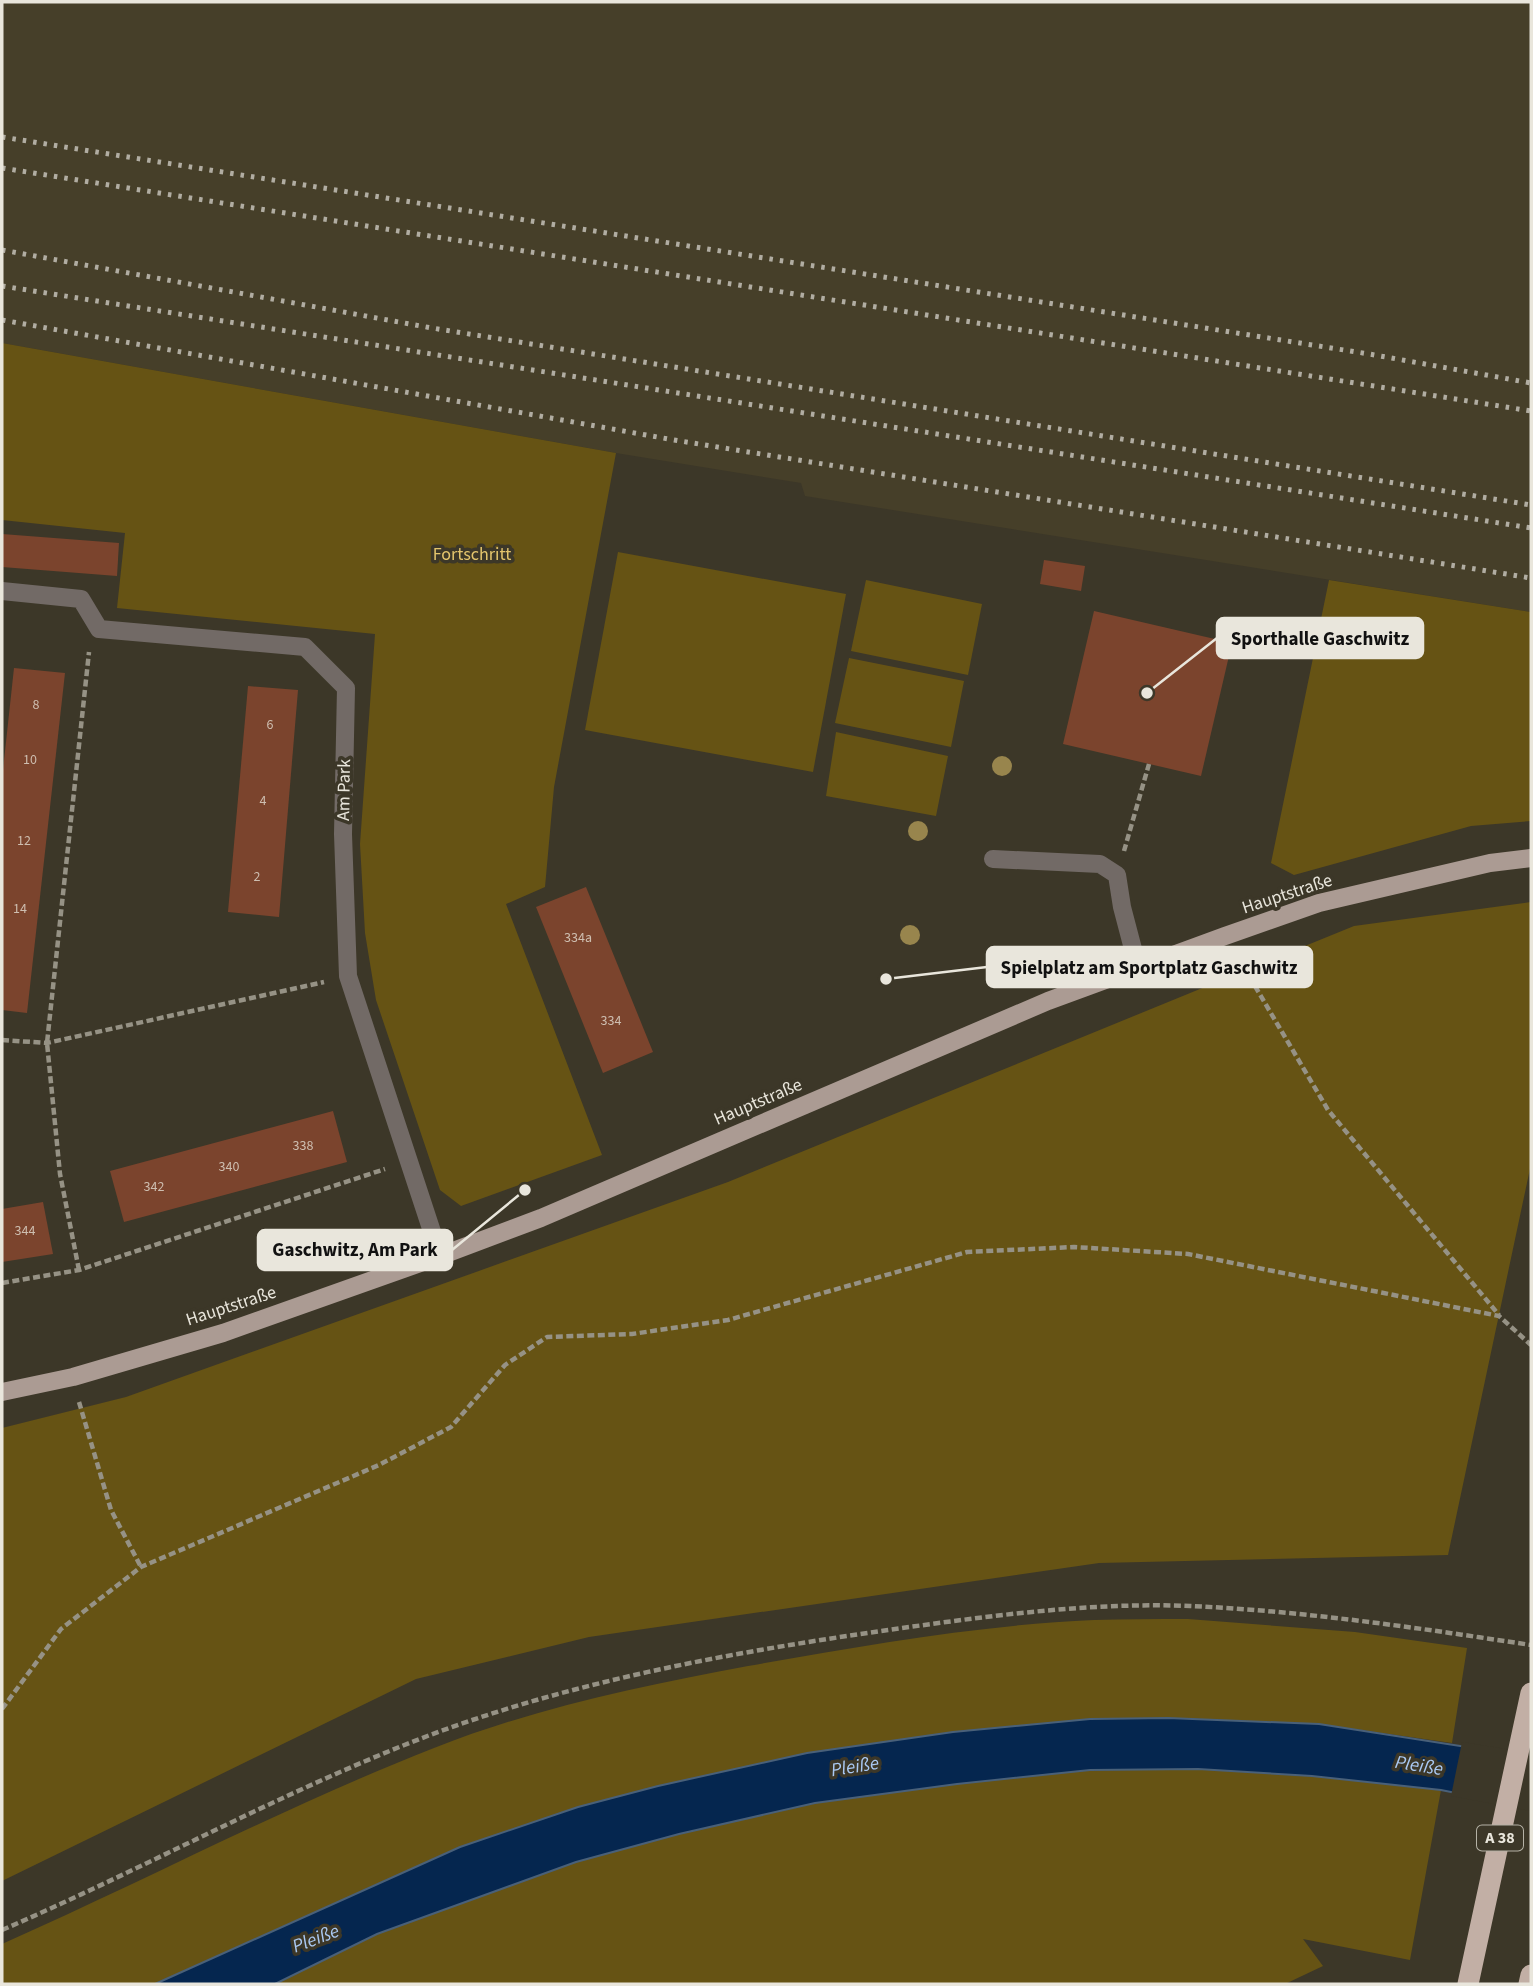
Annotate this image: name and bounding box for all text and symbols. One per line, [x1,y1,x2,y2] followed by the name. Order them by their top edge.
[433,542,511,567] park label: Fortschritt
[1217,618,1423,658] callout: Sporthalle Gaschwitz
[1231,626,1410,653] text: Sporthalle Gaschwitz
[33,695,40,715] house number: 8
[267,715,274,735] house number: 6
[23,750,37,770] house number: 10
[331,759,357,821] street label: Am Park
[260,791,267,811] house number: 4
[17,831,31,851] house number: 12
[254,867,261,887] house number: 2
[1239,868,1335,920] street label: Hauptstraße
[13,899,27,919] house number: 14
[564,928,592,948] house number: 334a
[987,947,1312,987] callout: Spielplatz am Sportplatz Gaschwitz
[1001,955,1298,982] text: Spielplatz am Sportplatz Gaschwitz
[601,1011,621,1031] house number: 334
[710,1072,806,1132] street label: Hauptstraße
[293,1136,313,1156] house number: 338
[219,1157,239,1177] house number: 340
[144,1177,164,1197] house number: 342
[15,1221,35,1241] house number: 344
[258,1230,452,1270] callout: Gaschwitz, Am Park
[272,1237,438,1264] text: Gaschwitz, Am Park
[183,1280,279,1332] street label: Hauptstraße
[1393,1749,1445,1783] water label: Pleiße
[829,1750,881,1784] water label: Pleiße
[1477,1826,1523,1850] road number: A 38
[289,1918,343,1960] water label: Pleiße

